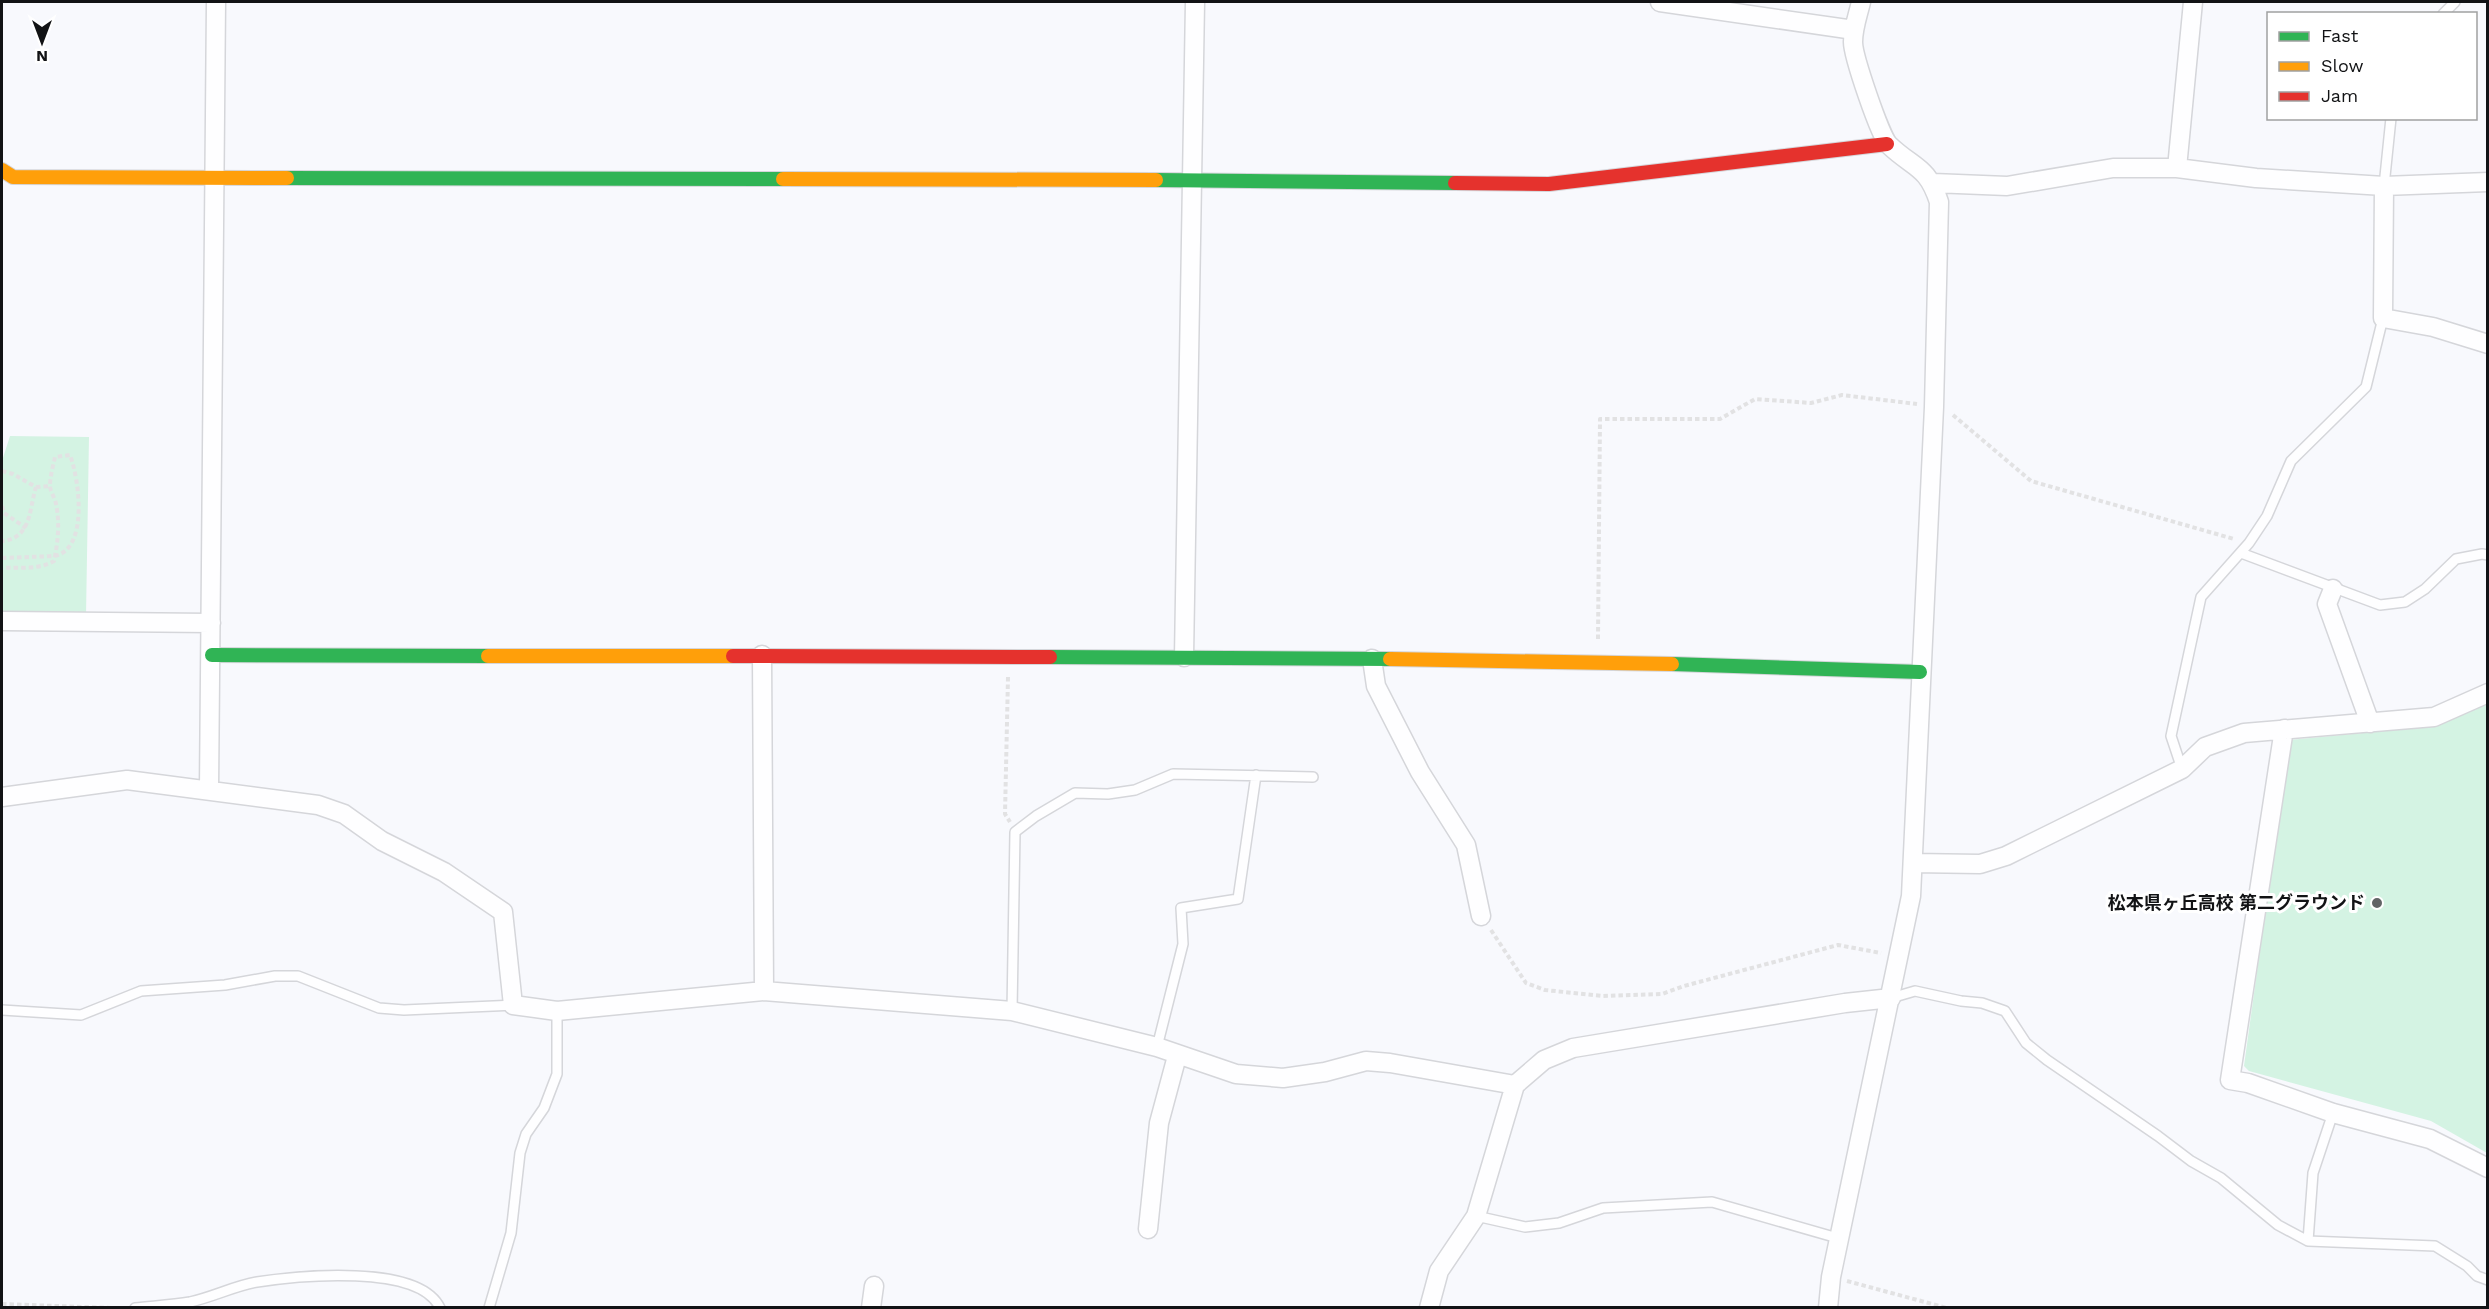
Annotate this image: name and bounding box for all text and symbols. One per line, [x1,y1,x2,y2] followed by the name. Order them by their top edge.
[12,12,72,72] north arrow
[2267,12,2477,120] legend
[2321,25,2359,46] text: Fast
[36,47,48,66] text: N
[2321,55,2364,76] text: Slow
[2321,85,2358,106] text: Jam
[2108,892,2365,913] place label: 松本県ヶ丘高校 第二グラウンド
[2370,896,2384,910] marker: 松本県ヶ丘高校 第二グラウンド

